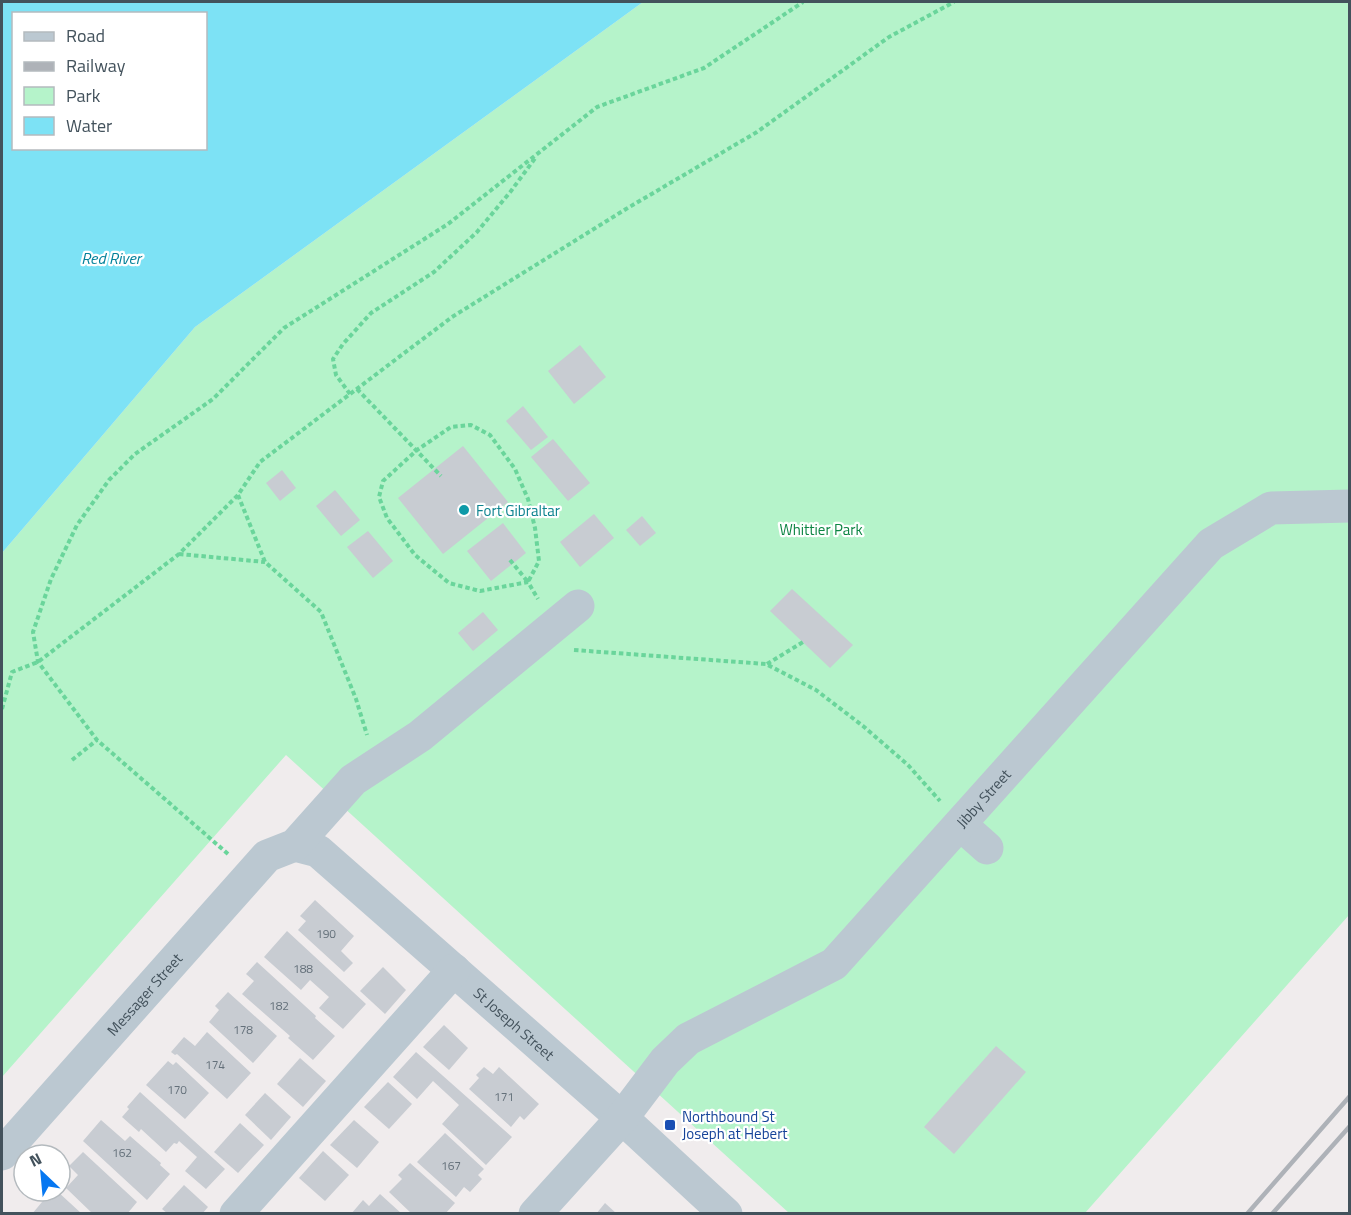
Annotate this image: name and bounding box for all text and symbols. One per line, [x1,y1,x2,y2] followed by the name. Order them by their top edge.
[12,12,207,150] legend
[66,22,105,49] text: Road
[66,52,126,79] text: Railway
[66,82,101,109] text: Park
[66,112,112,139] text: Water
[81,246,143,270] water label: Red River
[476,499,560,522] place label: Fort Gibraltar
[457,503,471,517] marker: Fort Gibraltar
[779,518,863,541] park label: Whittier Park
[950,763,1016,833] street label: Jibby Street
[316,924,336,943] house number: 190
[101,947,188,1041] street label: Messager Street
[293,959,313,978] house number: 188
[469,981,560,1066] street label: St Joseph Street
[269,996,289,1015] house number: 182
[233,1020,253,1039] house number: 178
[205,1055,225,1074] house number: 174
[167,1080,187,1099] house number: 170
[494,1087,514,1106] house number: 171
[682,1105,788,1145] place label: Northbound St Joseph at Hebert
[663,1118,677,1132] marker: Northbound St Joseph at Hebert
[12,1143,72,1203] north arrow
[112,1143,132,1162] house number: 162
[25,1146,46,1173] text: N
[441,1156,461,1175] house number: 167

